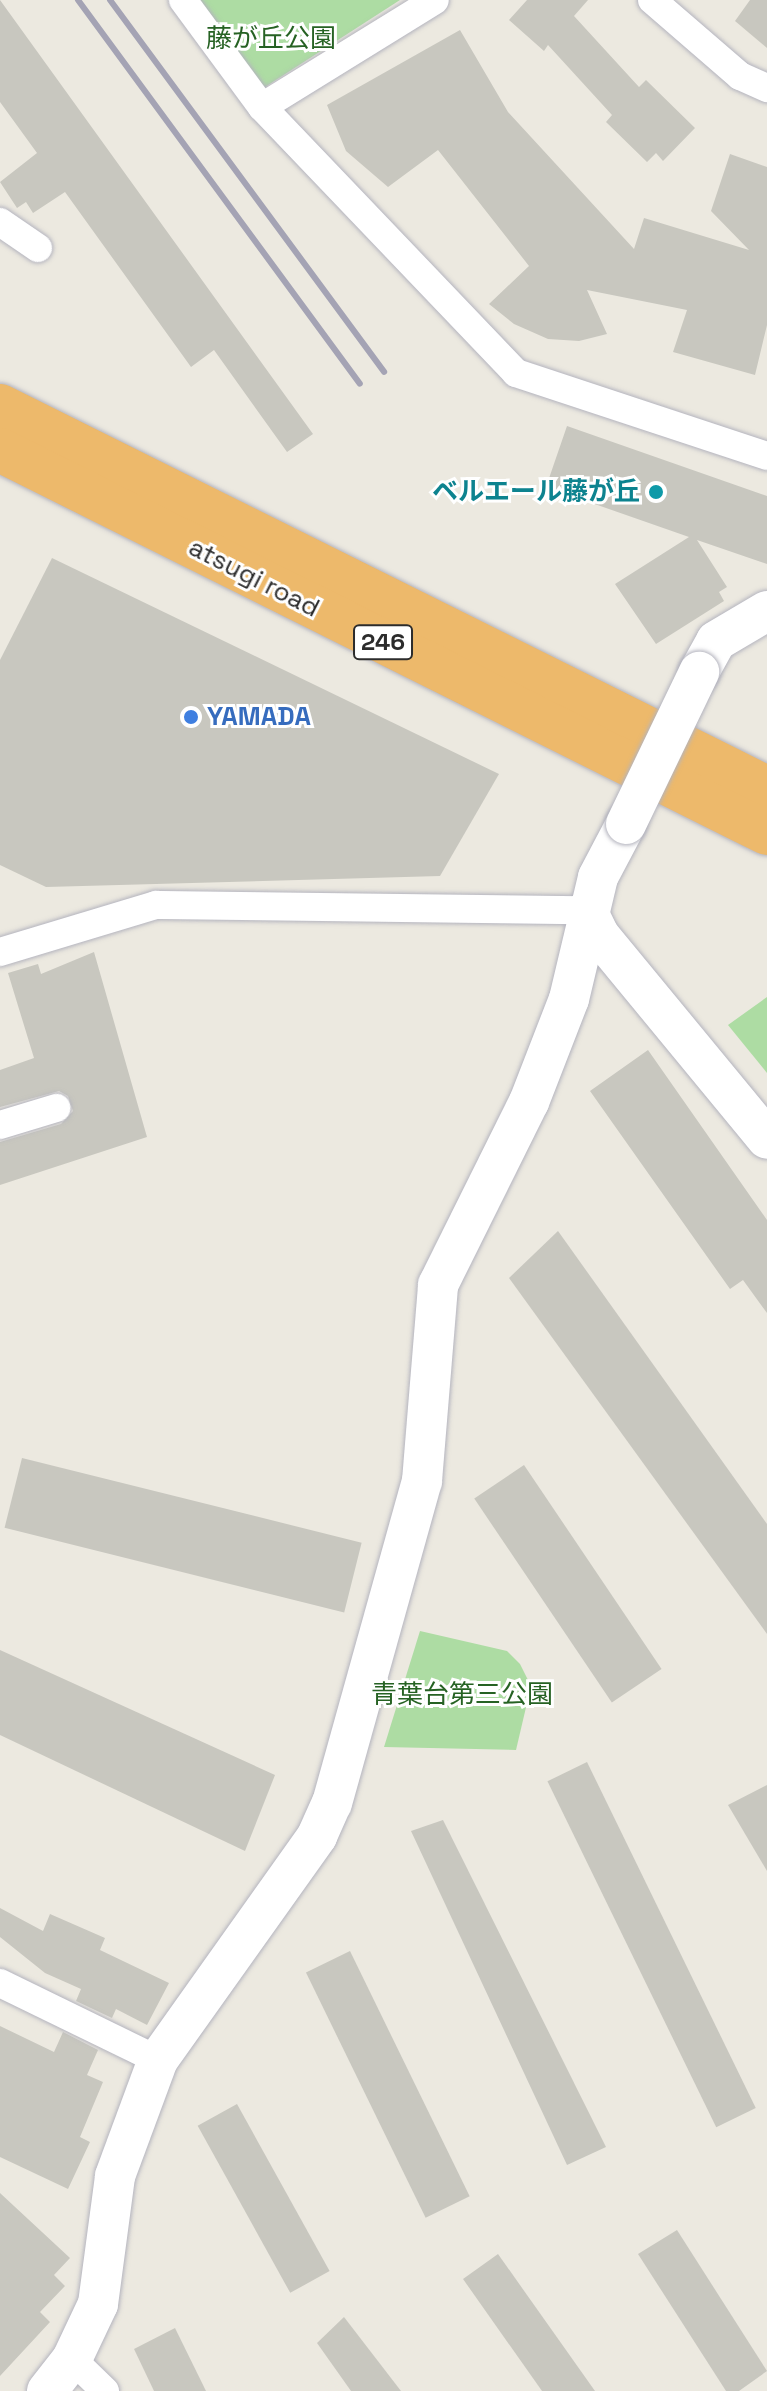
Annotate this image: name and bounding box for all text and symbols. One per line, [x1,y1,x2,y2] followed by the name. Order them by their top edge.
[206,23,336,55] park label: 藤が丘公園
[432,476,640,508] place label: ベルエール藤が丘
[647,483,665,501] marker: ベルエール藤が丘
[184,532,324,624] street label: atsugi road
[353,622,413,662] road number: 246
[207,701,311,733] place label: YAMADA
[182,708,200,726] marker: YAMADA
[371,1679,553,1711] park label: 青葉台第三公園

